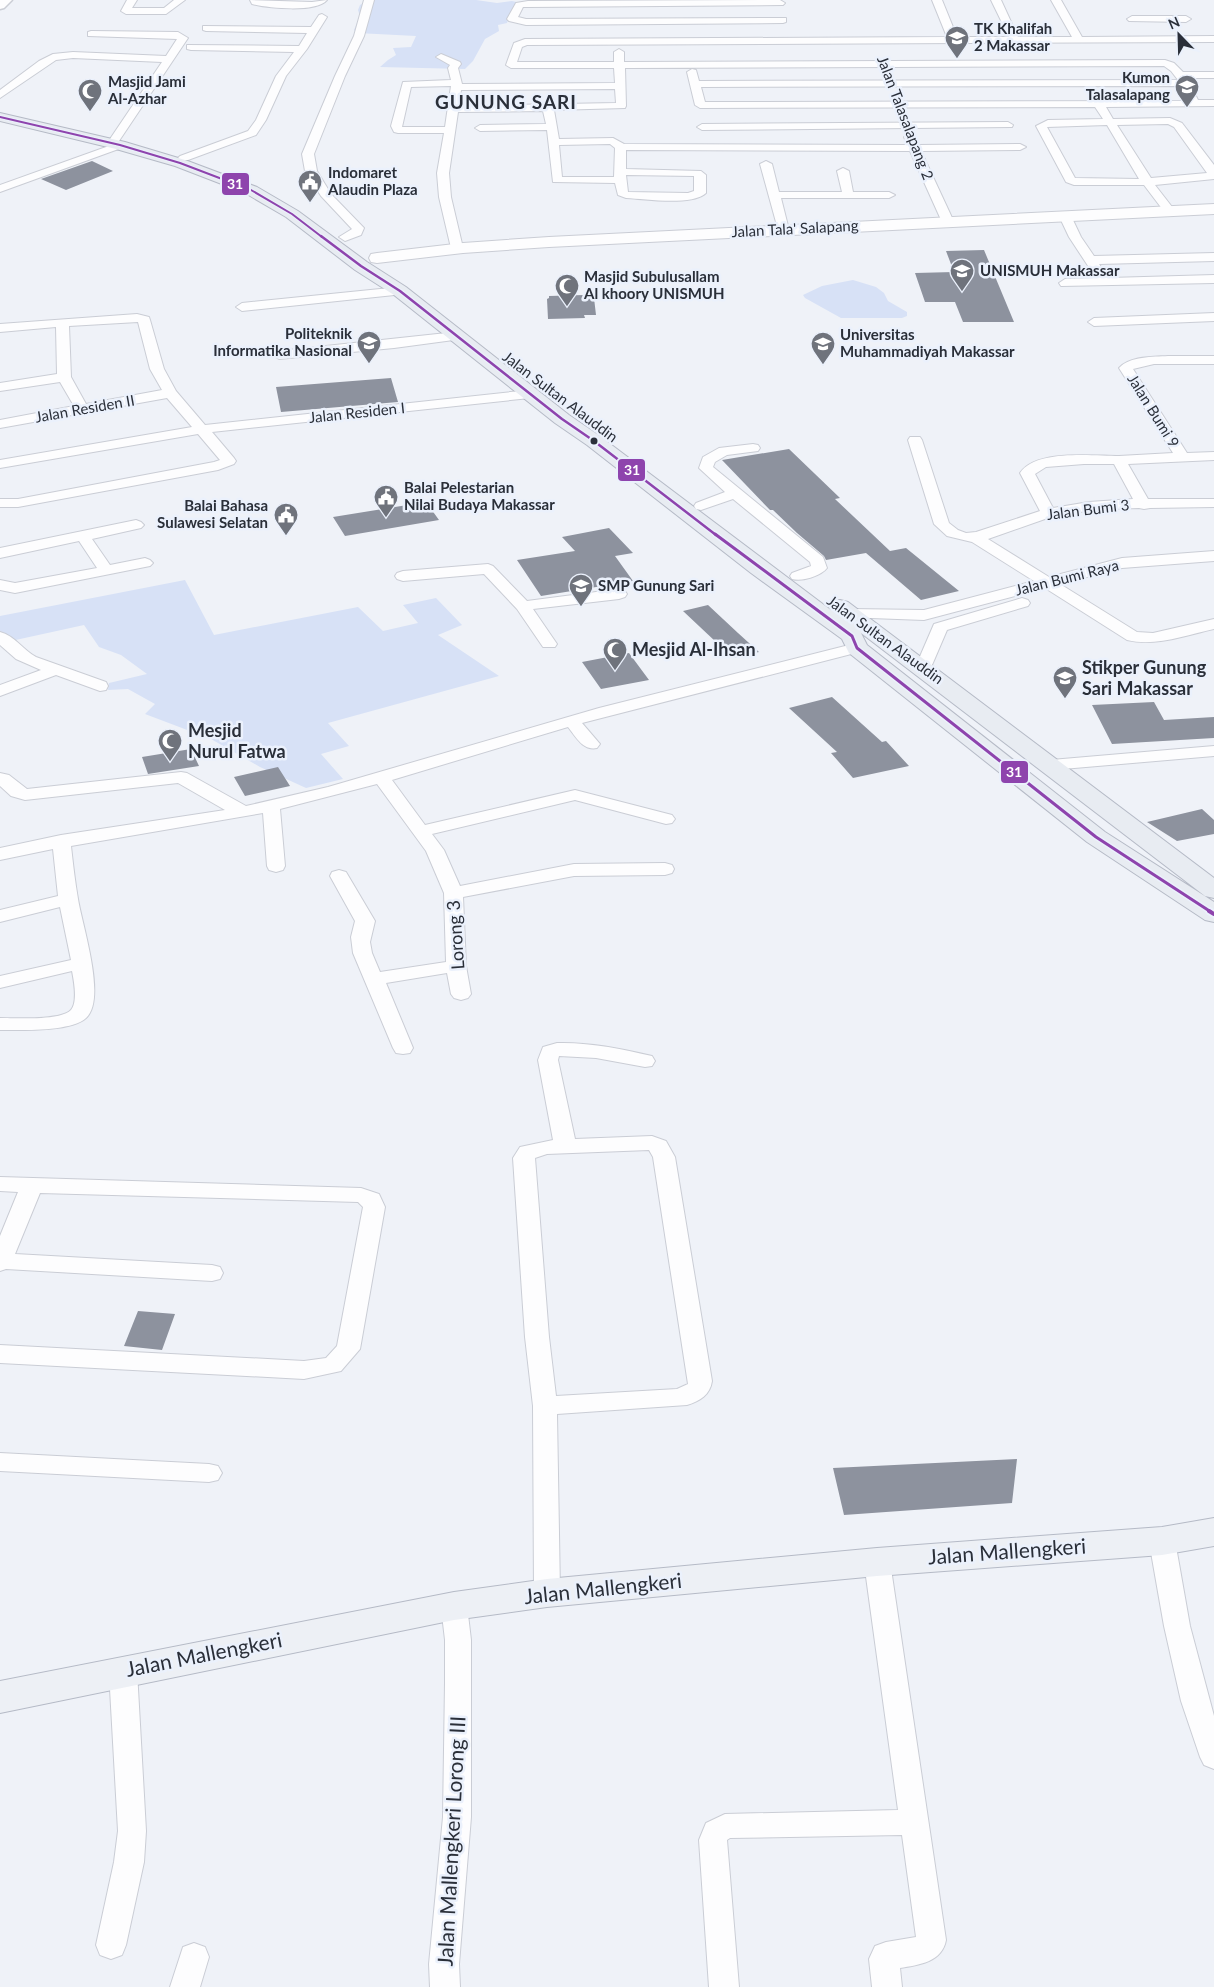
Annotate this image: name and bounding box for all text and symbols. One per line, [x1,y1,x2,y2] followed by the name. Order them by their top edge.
[1154,10,1204,60] north arrow
[1165,13,1182,33] text: N
[974,19,1052,54] place label: TK Khalifah 2 Makassar
[944,25,970,59] school or university icon: TK Khalifah 2 Makassar
[874,53,938,182] street label: Jalan Talasalapang 2
[1086,68,1170,103] place label: Kumon Talasalapang
[107,72,186,107] place label: Masjid Jami Al-Azhar
[1174,74,1200,108] school or university icon: Kumon Talasalapang
[77,78,103,112] mosque icon: Masjid Jami Al-Azhar
[435,90,577,113] district label: GUNUNG SARI
[327,163,418,198] place label: Indomaret Alaudin Plaza
[297,169,323,203] public building icon: Indomaret Alaudin Plaza
[221,172,250,196] line badge: 31
[227,175,243,192] text: 31
[731,216,859,240] street label: Jalan Tala' Salapang
[949,258,975,292] school or university icon: UNISMUH Makassar
[980,261,1120,279] place label: UNISMUH Makassar
[583,267,725,302] place label: Masjid Subulusallam Al khoory UNISMUH
[554,273,580,307] mosque icon: Masjid Subulusallam Al khoory UNISMUH
[213,324,353,359] place label: Politeknik Informatika Nasional
[840,325,1015,360] place label: Universitas Muhammadiyah Makassar
[356,330,382,364] school or university icon: Politeknik Informatika Nasional
[810,331,836,365] school or university icon: Universitas Muhammadiyah Makassar
[500,347,622,445] street label: Jalan Sultan Alauddin
[1124,370,1183,450] street label: Jalan Bumi 9
[34,390,136,426] street label: Jalan Residen II
[308,398,406,426] street label: Jalan Residen I
[589,436,599,446] unlabelled marker
[617,458,646,482] line badge: 31
[624,461,640,478] text: 31
[404,478,555,513] place label: Balai Pelestarian Nilai Budaya Makassar
[373,484,399,518] public building icon: Balai Pelestarian Nilai Budaya Makassar
[1046,495,1130,523] street label: Jalan Bumi 3
[157,496,268,531] place label: Balai Bahasa Sulawesi Selatan
[273,502,299,536] public building icon: Balai Bahasa Sulawesi Selatan
[1013,555,1120,599] street label: Jalan Bumi Raya
[568,573,594,607] school or university icon: SMP Gunung Sari
[598,576,714,594] place label: SMP Gunung Sari
[824,591,947,687] street label: Jalan Sultan Alauddin
[602,637,628,671] mosque icon: Mesjid Al-Ihsan
[632,638,756,660] place label: Mesjid Al-Ihsan
[1082,656,1207,699] place label: Stikper Gunung Sari Makassar
[1052,665,1078,699] school or university icon: Stikper Gunung Sari Makassar
[188,719,286,762] place label: Mesjid Nurul Fatwa
[157,728,183,762] mosque icon: Mesjid Nurul Fatwa
[1000,760,1029,784] line badge: 31
[1006,763,1022,780] text: 31
[442,900,468,971] street label: Lorong 3
[927,1533,1087,1569] street label: Jalan Mallengkeri
[523,1567,683,1608] street label: Jalan Mallengkeri
[124,1626,284,1681] street label: Jalan Mallengkeri
[431,1715,470,1967] street label: Jalan Mallengkeri Lorong III

